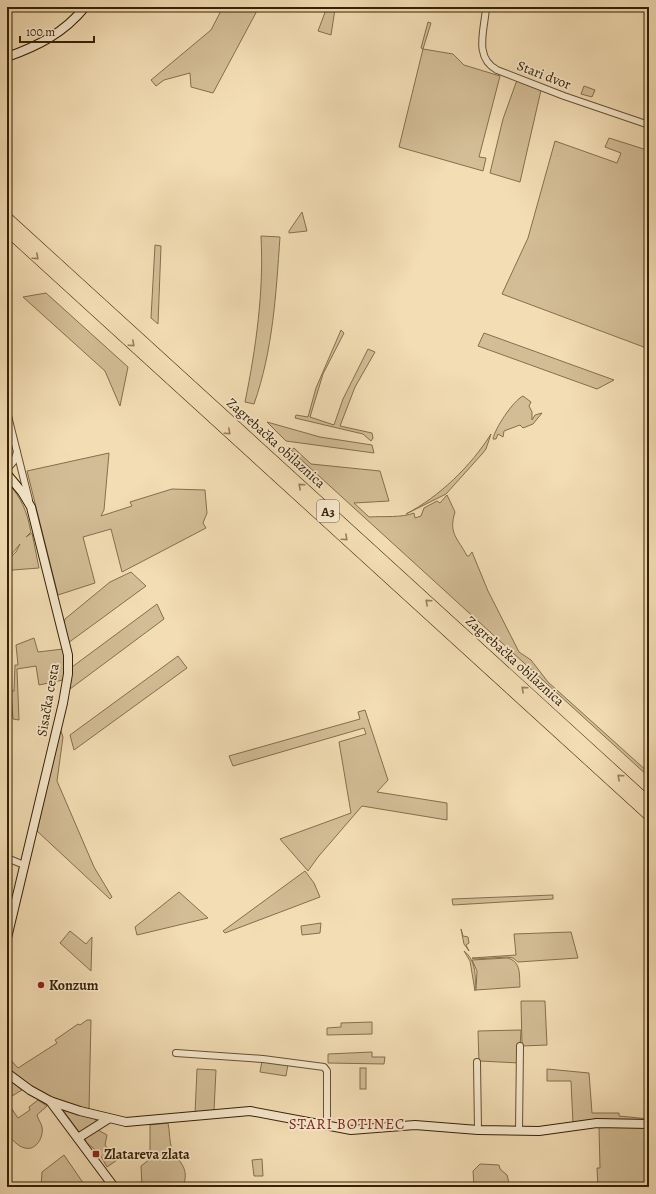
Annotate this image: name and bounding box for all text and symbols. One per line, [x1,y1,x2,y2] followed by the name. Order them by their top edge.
[20,18,94,44] scale bar
[26,24,55,40] text: 100 m
[514,56,574,94] street label: Stari dvor
[31,252,39,259] one-way arrow
[127,339,135,347] one-way arrow
[222,393,330,493] street label: Zagrebačka obilaznica
[223,427,231,434] one-way arrow
[298,483,306,490] one-way arrow
[317,500,339,522] road number: A3
[340,533,348,541] one-way arrow
[425,599,433,606] one-way arrow
[461,611,569,711] street label: Zagrebačka obilaznica
[32,661,64,738] street label: Sisačka cesta
[521,687,529,694] one-way arrow
[617,774,625,781] one-way arrow
[49,976,99,995] place label: Konzum
[36,980,46,990] marker: Konzum
[289,1114,405,1134] district label: STARI BOTINEC
[104,1145,190,1164] place label: Zlatareva zlata
[91,1149,101,1159] marker: Zlatareva zlata

